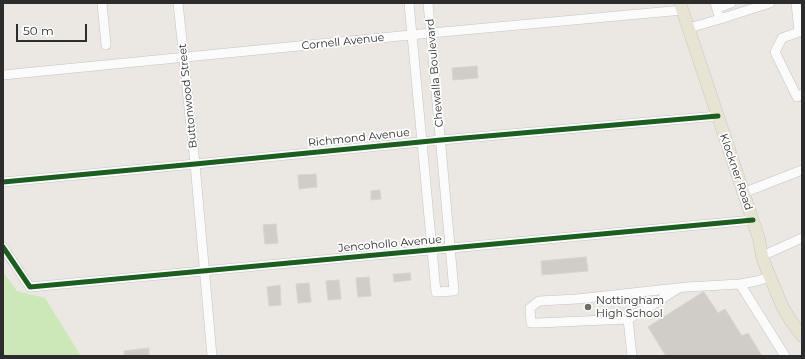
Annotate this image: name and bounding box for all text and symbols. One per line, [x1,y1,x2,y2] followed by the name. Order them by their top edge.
[18,16,89,42] scale bar
[424,18,446,128] street label: Chewalla Boulevard
[23,23,54,38] text: 50 m
[301,31,385,53] street label: Cornell Avenue
[176,43,200,149] street label: Buttonwood Street
[307,126,411,150] street label: Richmond Avenue
[717,132,755,212] street label: Klockner Road
[338,233,442,255] street label: Jencohollo Avenue
[596,294,664,320] place label: Nottingham High School
[583,302,593,312] marker: Nottingham High School

